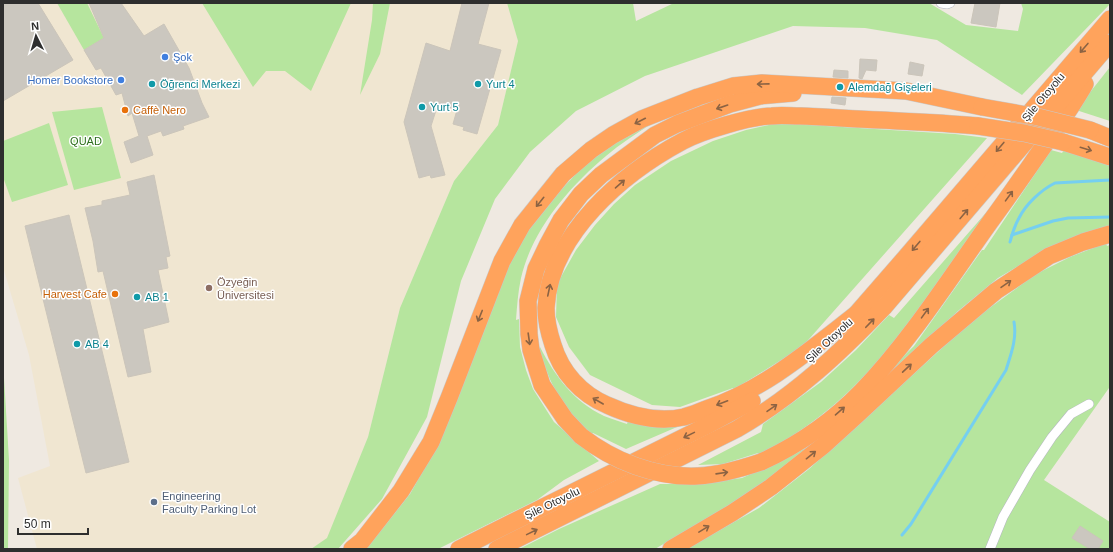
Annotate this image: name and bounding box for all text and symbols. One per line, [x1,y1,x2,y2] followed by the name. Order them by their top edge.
[16,16,56,56] north arrow
[31,20,40,32] text: N
[1080,43,1089,53] one-way arrow
[173,51,192,63] place label: Şok
[160,52,170,62] marker: Şok
[1019,70,1067,124] street label: Şile Otoyolu
[27,74,113,86] place label: Homer Bookstore
[116,75,126,85] marker: Homer Bookstore
[160,78,240,90] place label: Öğrenci Merkezi
[486,78,515,90] place label: Yurt 4
[147,79,157,89] marker: Öğrenci Merkezi
[473,79,483,89] marker: Yurt 4
[757,80,770,87] one-way arrow
[848,81,932,93] place label: Alemdağ Gişeleri
[835,82,845,92] marker: Alemdağ Gişeleri
[430,101,459,113] place label: Yurt 5
[417,102,427,112] marker: Yurt 5
[133,104,186,116] place label: Caffè Nero
[716,104,728,112] one-way arrow
[120,105,130,115] marker: Caffè Nero
[634,118,646,125] one-way arrow
[70,135,102,147] park label: QUAD
[996,142,1005,152] one-way arrow
[1080,146,1092,154] one-way arrow
[615,180,625,189] one-way arrow
[1005,190,1013,201] one-way arrow
[536,196,544,207] one-way arrow
[960,209,969,219] one-way arrow
[911,241,920,251] one-way arrow
[217,276,274,301] place label: Özyeğin Üniversitesi
[1000,280,1011,288] one-way arrow
[204,283,214,293] marker: Özyeğin Üniversitesi
[546,284,554,297] one-way arrow
[43,288,107,300] place label: Harvest Cafe
[110,289,120,299] marker: Harvest Cafe
[145,291,169,303] place label: AB 1
[132,292,142,302] marker: AB 1
[921,307,929,318] one-way arrow
[476,310,484,322] one-way arrow
[803,315,855,365] street label: Şile Otoyolu
[865,318,875,328] one-way arrow
[525,332,533,345] one-way arrow
[85,338,109,350] place label: AB 4
[72,339,82,349] marker: AB 4
[902,363,912,372] one-way arrow
[592,396,604,404] one-way arrow
[717,400,729,408] one-way arrow
[766,404,777,412] one-way arrow
[835,406,846,415] one-way arrow
[684,432,696,439] one-way arrow
[805,451,816,459] one-way arrow
[715,469,728,476] one-way arrow
[523,485,581,521] street label: Şile Otoyolu
[162,490,256,515] place label: Engineering Faculty Parking Lot
[149,497,159,507] marker: Engineering Faculty Parking Lot
[18,510,88,536] scale bar
[24,517,51,531] text: 50 m
[698,525,710,533] one-way arrow
[526,528,538,535] one-way arrow

